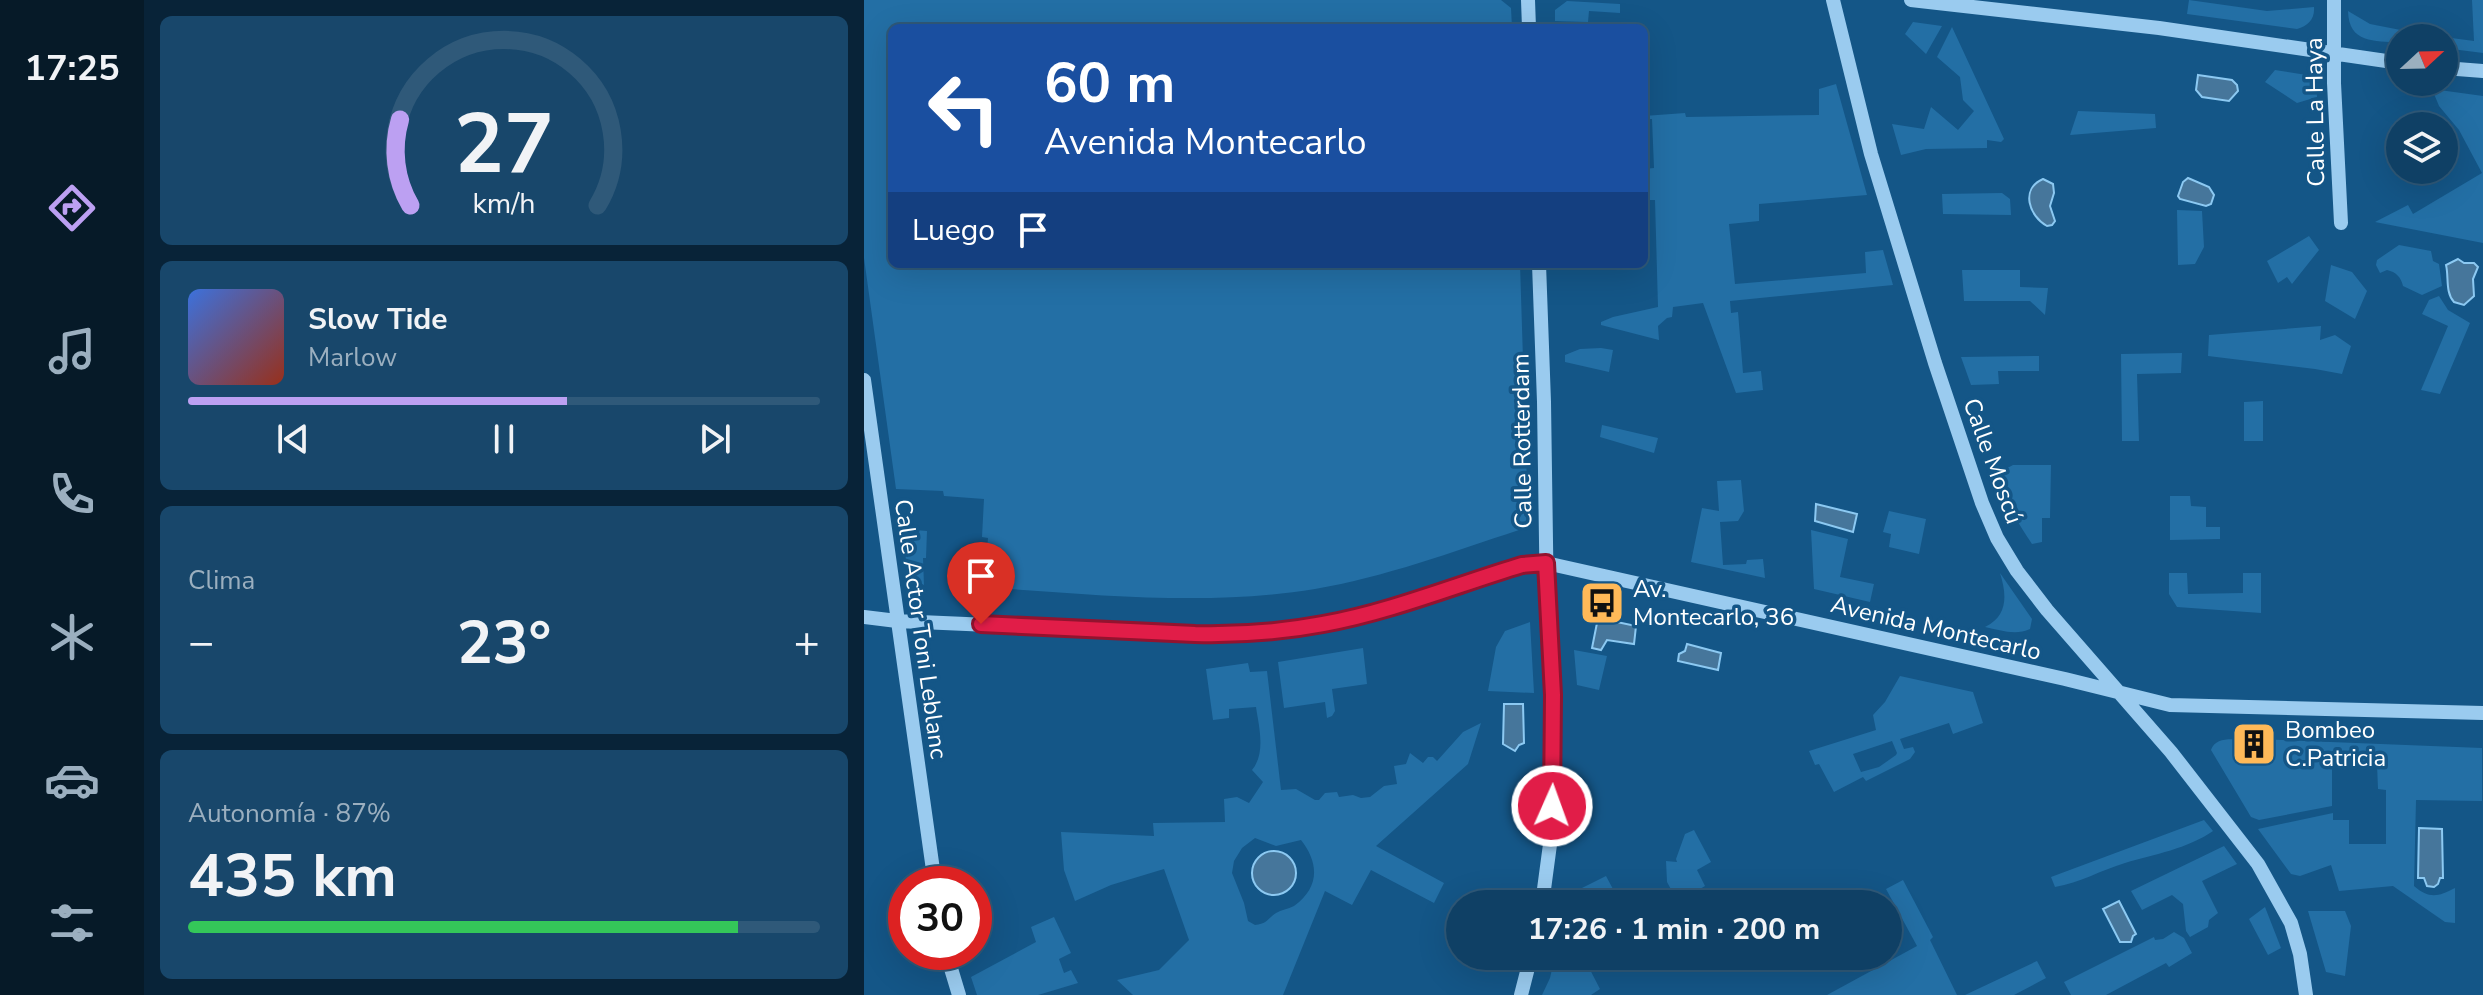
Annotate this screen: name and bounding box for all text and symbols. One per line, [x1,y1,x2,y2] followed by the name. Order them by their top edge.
[2386,24,2458,96] north arrow
[2386,24,2458,184] map controls
[2298,37,2332,187] street label: Calle La Haya
[24,44,120,93] text: 17:25
[1044,45,1175,122] text: 60 m
[912,56,1016,160] icon: left
[454,88,554,201] text: 27
[2386,112,2458,184] button: layers
[1044,118,1367,167] text: Avenida Montecarlo
[44,180,100,236] icon: directions
[473,185,535,224] text: km/h
[1011,208,1055,252] icon: arrive
[912,210,995,251] text: Luego
[308,299,448,340] text: Slow Tide
[44,323,100,379] icon: music
[308,340,397,375] text: Marlow
[1504,353,1540,529] street label: Calle Rotterdam
[1955,394,2031,528] street label: Calle Moscú
[271,417,315,461] icon: previous
[482,417,526,461] icon: pause
[693,417,737,461] icon: next
[44,466,100,522] icon: phone
[887,497,955,761] street label: Calle Actor Toni Leblanc
[947,542,1015,624] pin
[959,554,1003,598] icon: arrive
[188,563,255,598] text: Clima
[1633,573,1794,633] place label: Av. Montecarlo, 36
[1578,579,1626,627] bus stop icon: Av. Montecarlo, 36
[1828,588,2044,668] street label: Avenida Montecarlo
[457,602,551,684] text: 23°
[44,609,100,665] icon: climate
[188,613,214,673] text: −
[794,613,820,673] text: +
[2285,714,2386,774] place label: Bombeo C.Patricia
[2230,720,2278,768] building icon: Bombeo C.Patricia
[44,752,100,808] icon: car
[1510,764,1594,848] position arrow
[188,796,391,831] text: Autonomía · 87%
[188,835,397,917] text: 435 km
[888,866,992,970] speed limit sign: 30
[44,895,100,951] icon: filters
[1528,909,1820,950] text: 17:26 · 1 min · 200 m

